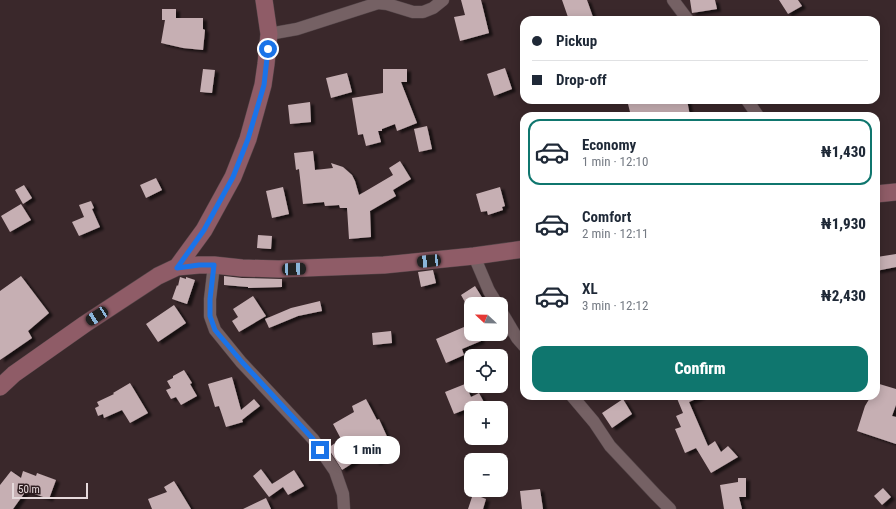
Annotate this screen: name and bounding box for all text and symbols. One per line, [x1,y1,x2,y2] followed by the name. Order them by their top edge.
[556,32,597,50] text: Pickup
[259,40,277,58] route start
[556,71,607,89] text: Drop-off
[534,134,570,170] icon: car
[582,136,636,154] text: Economy
[821,143,866,161] text: ₦1,430
[582,154,648,169] text: 1 min · 12:10
[534,206,570,242] icon: car
[582,208,631,226] text: Comfort
[821,215,866,233] text: ₦1,930
[582,226,648,241] text: 2 min · 12:11
[416,254,442,268] car
[282,263,306,275] car
[534,278,570,314] icon: car
[582,280,598,298] text: XL
[821,287,866,305] text: ₦2,430
[464,297,508,341] north arrow
[464,297,508,497] map controls
[582,298,648,313] text: 3 min · 12:12
[84,304,110,328] car
[532,346,868,392] button: Confirm
[464,349,508,393] button: locate
[464,401,508,445] button: +
[334,436,400,464] callout: 1 min
[311,441,329,459] route end
[353,442,381,457] text: 1 min
[464,453,508,497] button: −
[12,481,88,500] scale bar
[18,483,40,496] text: 50 m

